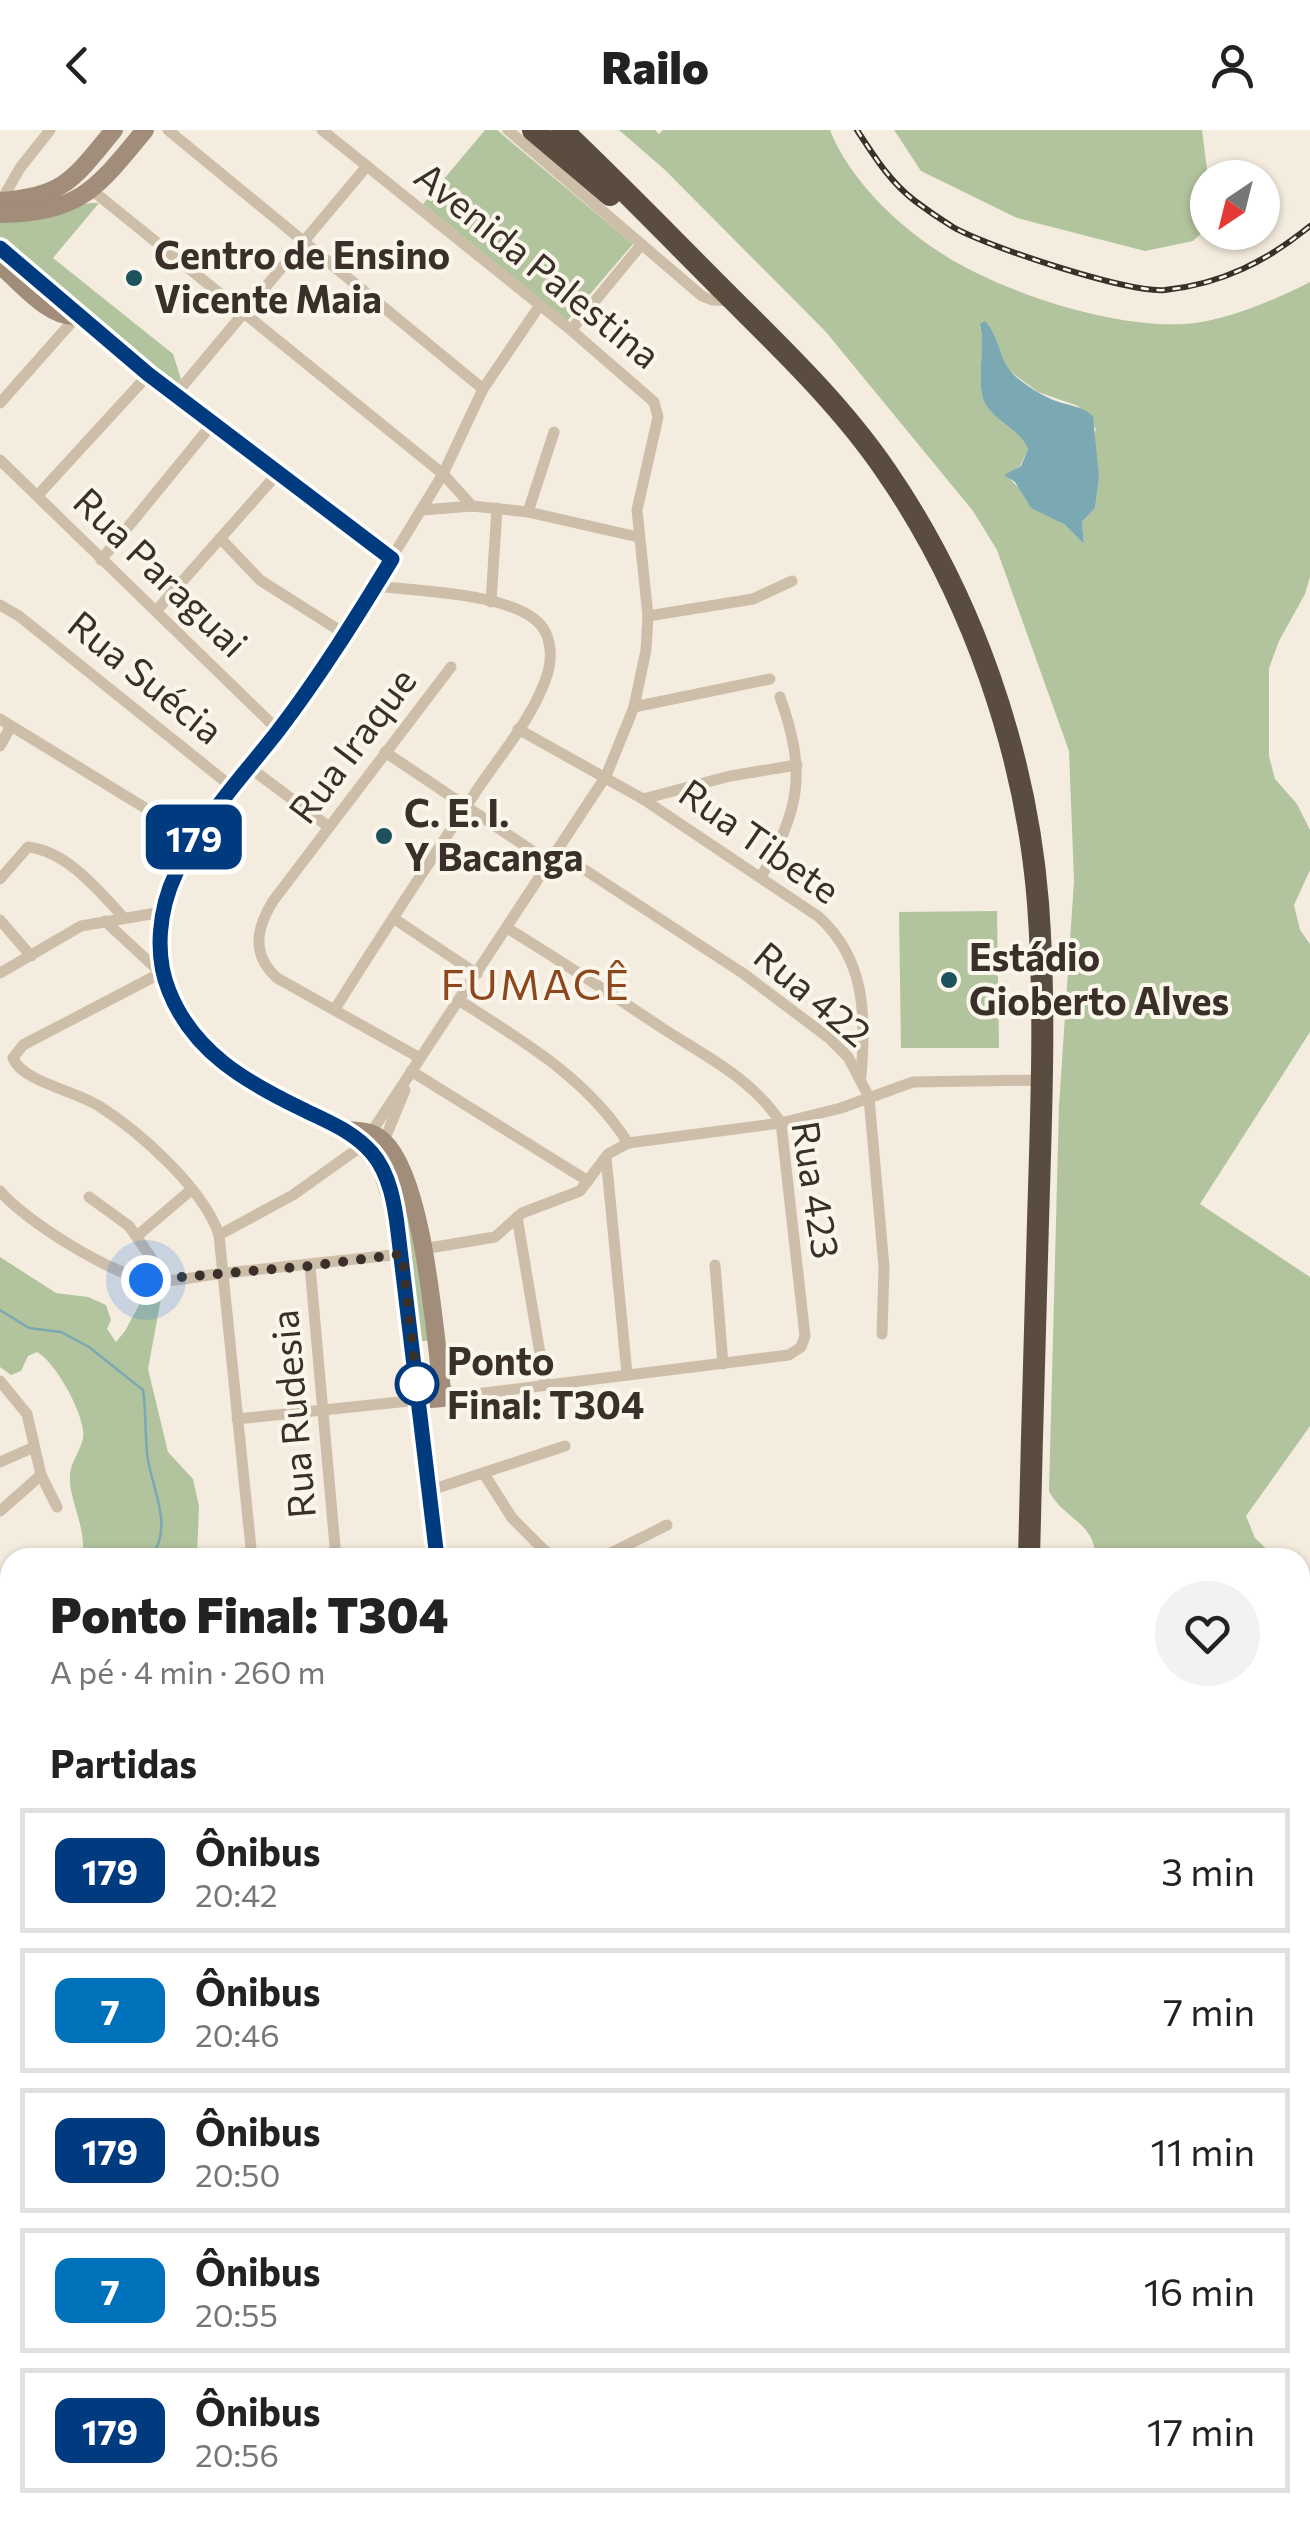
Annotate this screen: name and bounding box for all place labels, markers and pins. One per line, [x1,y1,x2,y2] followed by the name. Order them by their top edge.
[154,230,450,321] place label: Centro de Ensino Vicente Maia
[123,267,145,289] marker: Centro de Ensino Vicente Maia
[404,788,584,879] place label: C. E. I. Y Bacanga
[373,825,395,847] marker: C. E. I. Y Bacanga
[969,932,1229,1023] place label: Estádio Gioberto Alves
[938,969,960,991] marker: Estádio Gioberto Alves
[447,1336,644,1427] place label: Ponto Final: T304
[396,1363,438,1405] marker: Ponto Final: T304

